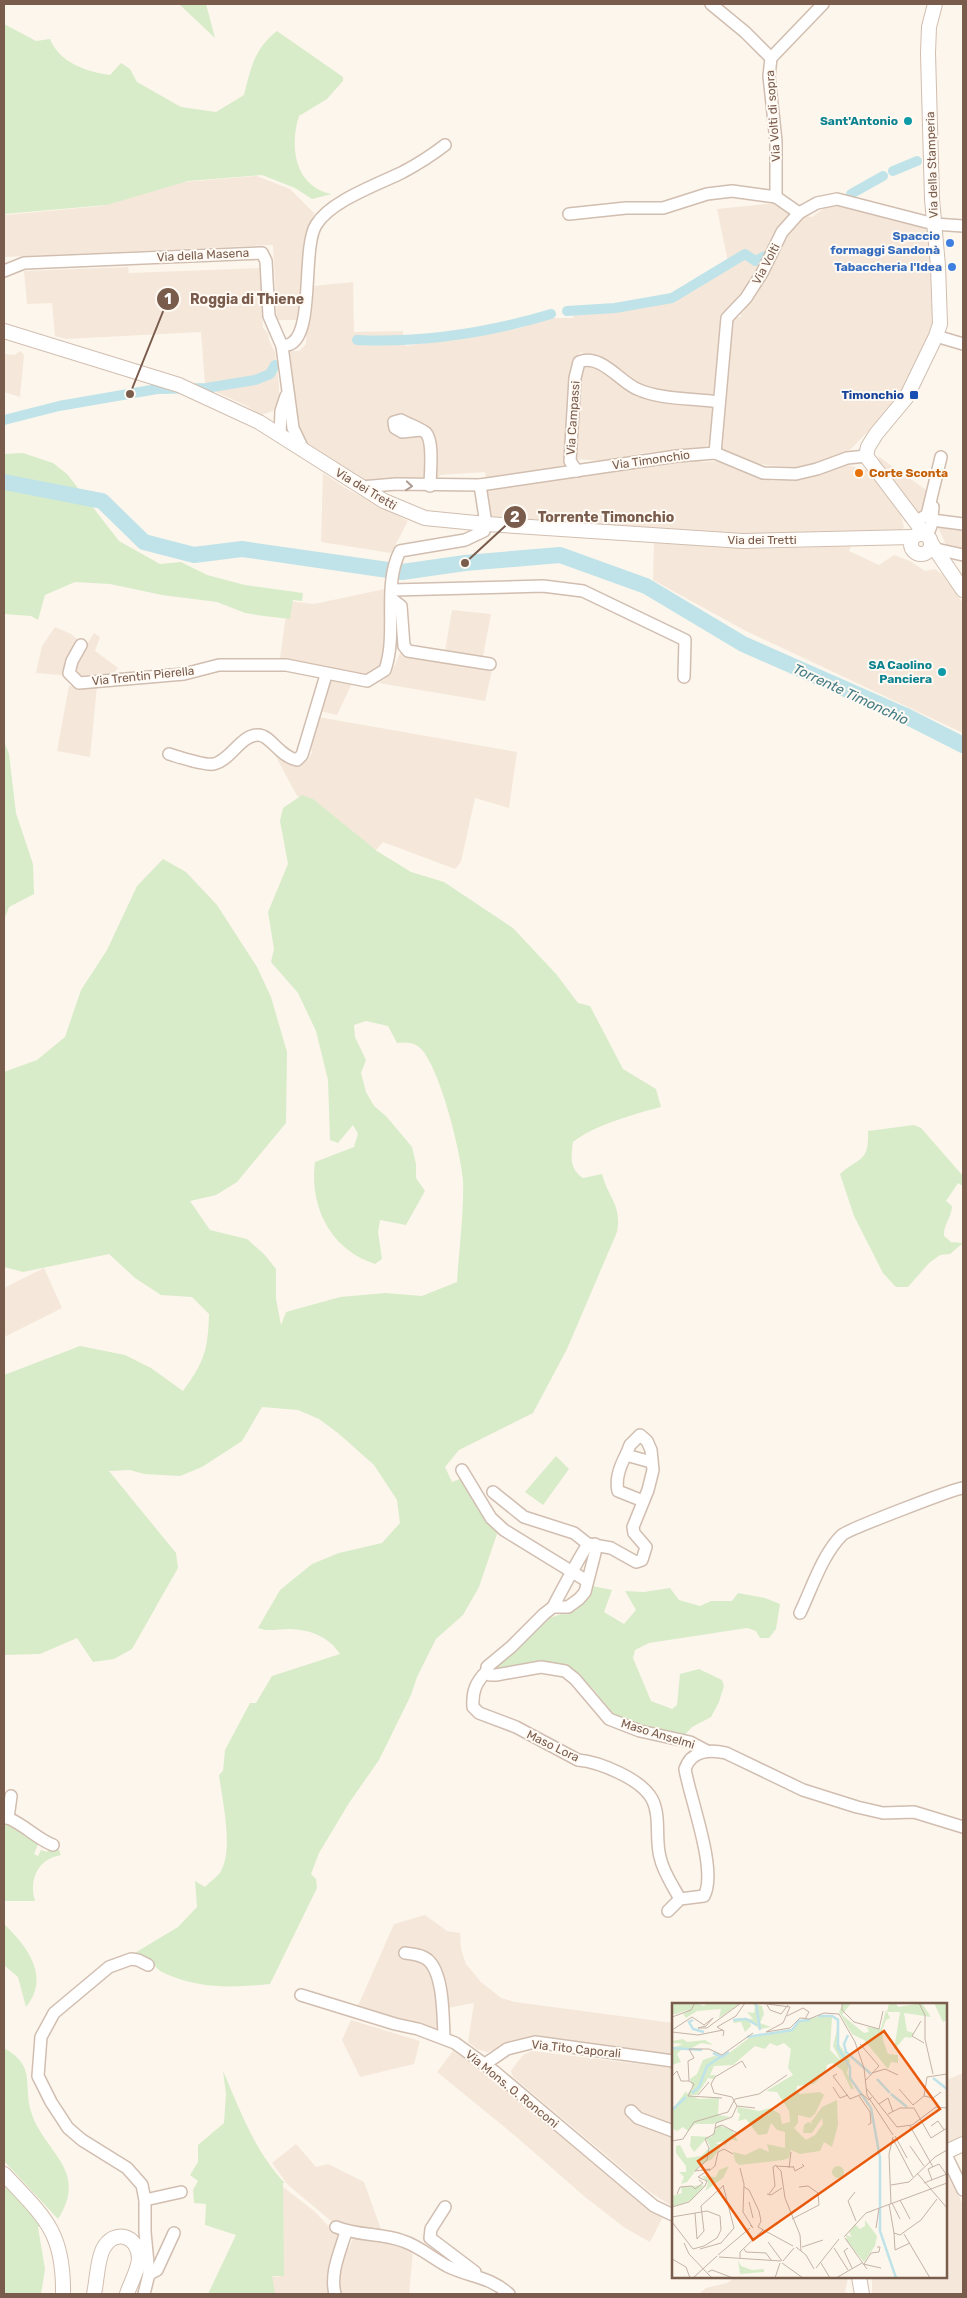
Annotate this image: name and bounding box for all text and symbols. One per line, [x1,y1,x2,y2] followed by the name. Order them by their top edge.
[763,70,783,162] street label: Via Volti di sopra
[923,111,941,219] street label: Via della Stamperia
[820,114,898,128] place label: Sant'Antonio
[902,115,914,127] marker: Sant'Antonio
[830,229,940,257] place label: Spaccio formaggi Sandonà
[944,237,956,249] marker: Spaccio formaggi Sandonà
[749,241,783,287] street label: Via Volti
[156,246,250,264] street label: Via della Masena
[834,260,942,274] place label: Tabaccheria l'Idea
[946,261,958,273] marker: Tabaccheria l'Idea
[155,284,314,313] callout: Roggia di Thiene
[164,290,172,308] text: 1
[190,291,304,308] text: Roggia di Thiene
[563,380,583,456] street label: Via Campassi
[841,388,904,402] place label: Timonchio
[908,389,920,401] marker: Timonchio
[611,448,691,472] street label: Via Timonchio
[333,465,399,513] street label: Via dei Tretti
[869,466,948,480] place label: Corte Sconta
[853,467,865,479] marker: Corte Sconta
[406,480,414,491] one-way arrow
[503,503,684,532] callout: Torrente Timonchio
[510,508,520,526] text: 2
[538,509,674,526] text: Torrente Timonchio
[727,533,797,547] street label: Via dei Tretti
[869,658,932,686] place label: SA Caolino Panciera
[790,660,911,729] water label: Torrente Timonchio
[91,664,195,688] street label: Via Trentin Pierella
[936,666,948,678] marker: SA Caolino Panciera
[619,1716,697,1752] street label: Maso Anselmi
[524,1727,582,1765] street label: Maso Lora
[672,2003,947,2278] inset map
[531,2037,622,2061] street label: Via Tito Caporali
[463,2047,561,2131] street label: Via Mons. O. Ronconi

